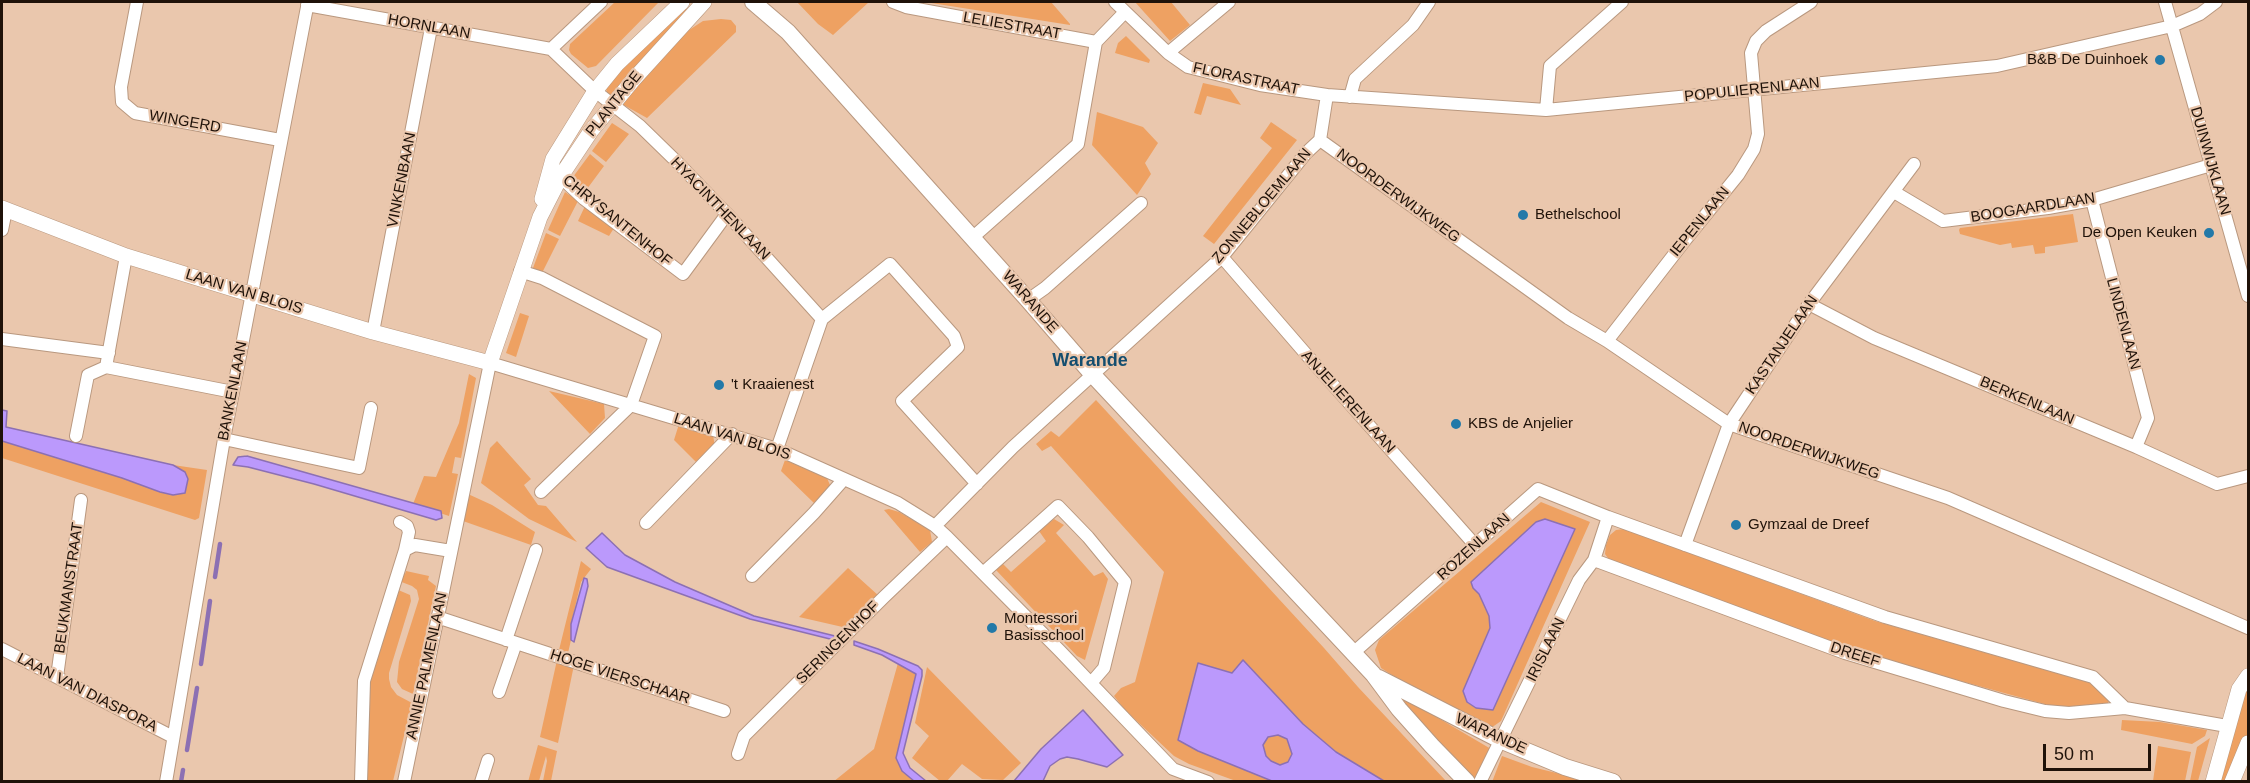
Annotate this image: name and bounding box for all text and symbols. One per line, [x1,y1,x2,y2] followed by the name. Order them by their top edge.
[962,9,1062,43] street label: LELIESTRAAT
[386,11,472,43] street label: HORNLAAN
[2027,51,2148,69] place label: B&B De Duinhoek
[2153,53,2167,67] marker: B&B De Duinhoek
[1191,59,1301,99] street label: FLORASTRAAT
[582,68,646,140] street label: PLANTAGE
[1683,74,1821,106] street label: POPULIERENLAAN
[2186,105,2234,217] street label: DUINWIJKLAAN
[148,107,222,137] street label: WINGERD
[384,131,420,229] street label: VINKENBAAN
[1209,145,1315,267] street label: ZONNEBLOEMLAAN
[1333,145,1463,247] street label: NOORDERWIJKWEG
[666,154,774,264] street label: HYACINTHENLAAN
[559,172,675,270] street label: CHRYSANTENHOF
[1667,184,1733,260] street label: IEPENLAAN
[1969,189,2097,227] street label: BOOGAARDLAAN
[1535,206,1621,224] place label: Bethelschool
[1516,208,1530,222] marker: Bethelschool
[2082,224,2197,242] place label: De Open Keuken
[2202,226,2216,240] marker: De Open Keuken
[183,266,305,318] street label: LAAN VAN BLOIS
[998,267,1062,337] street label: WARANDE
[2102,276,2144,372] street label: LINDENLAAN
[1742,292,1822,398] street label: KASTANJELAAN
[215,340,251,442] street label: BANKENLAAN
[1297,347,1399,457] street label: ANJELIERENLAAN
[1052,350,1128,372] district label: Warande
[1977,373,2077,429] street label: BERKENLAAN
[731,376,814,394] place label: 't Kraaienest
[712,378,726,392] marker: 't Kraaienest
[671,410,793,464] street label: LAAN VAN BLOIS
[1468,415,1573,433] place label: KBS de Anjelier
[1449,417,1463,431] marker: KBS de Anjelier
[1736,418,1882,484] street label: NOORDERWIJKWEG
[1434,510,1514,584] street label: ROZENLAAN
[1748,516,1869,534] place label: Gymzaal de Dreef
[1729,518,1743,532] marker: Gymzaal de Dreef
[51,521,87,655] street label: BEUKMANSTRAAT
[403,591,451,741] street label: ANNIE PALMENLAAN
[793,598,883,688] street label: SERINGENHOF
[1004,610,1084,645] place label: Montessori Basisschool
[1523,615,1569,685] street label: IRISLAAN
[985,621,999,635] marker: Montessori Basisschool
[1828,639,1882,671] street label: DREEF
[548,646,692,708] street label: HOGE VIERSCHAAR
[14,650,160,736] street label: LAAN VAN DIASPORA
[1453,710,1529,758] street label: WARANDE
[2046,732,2154,770] scale bar
[2054,744,2094,764] text: 50 m

